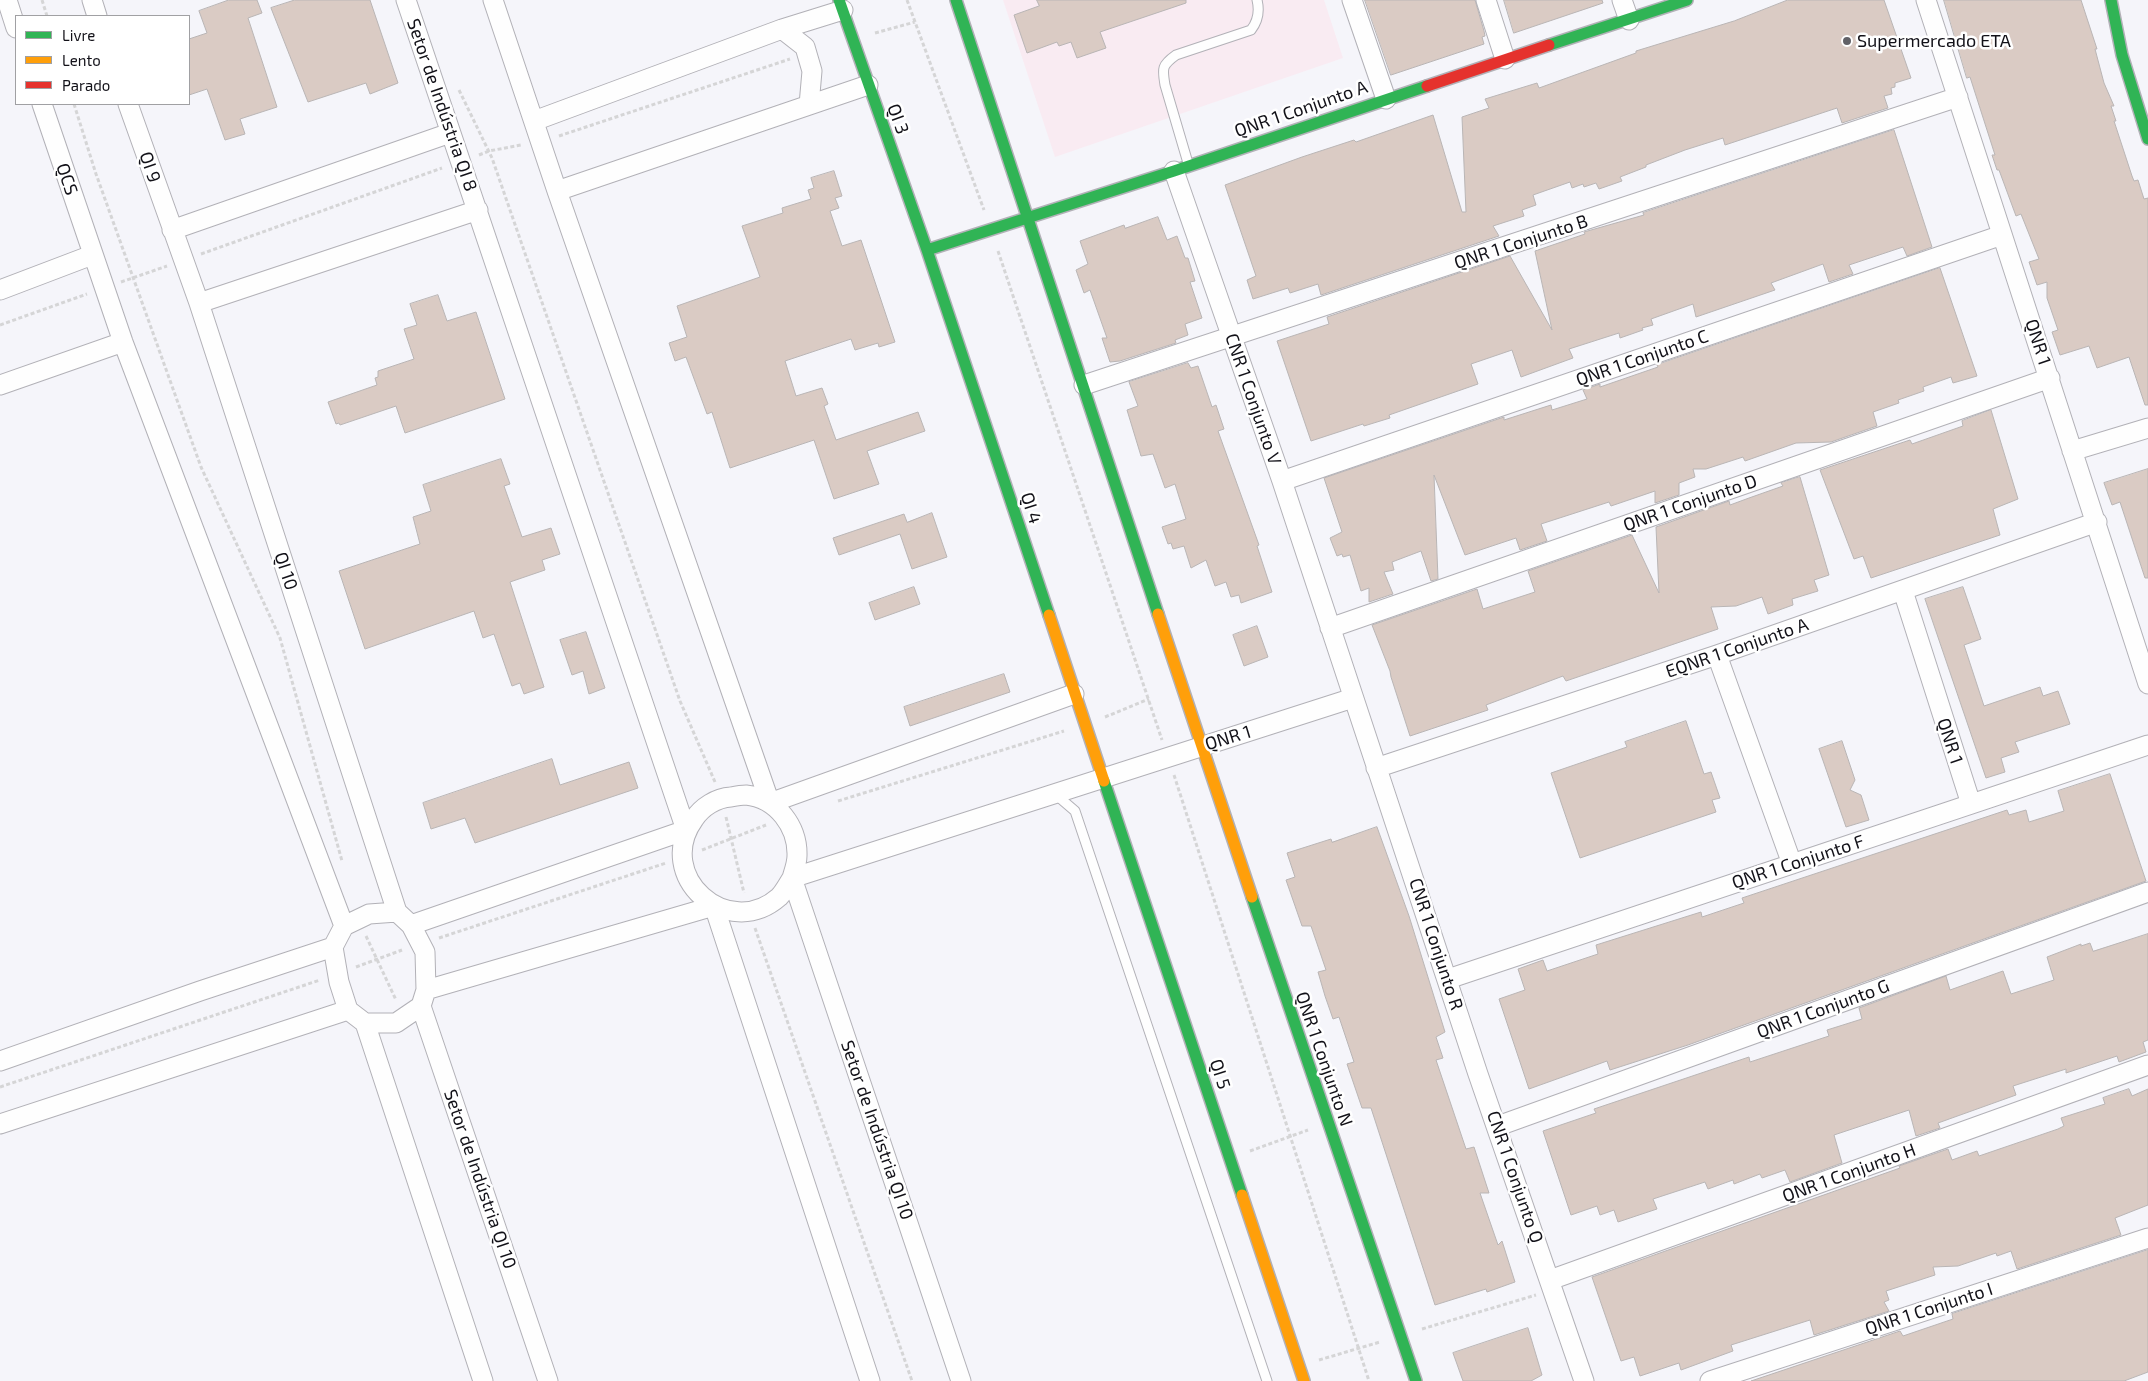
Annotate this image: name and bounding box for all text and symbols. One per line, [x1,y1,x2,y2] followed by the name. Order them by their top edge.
[15,15,190,105] legend
[402,16,482,194] street label: Setor de Indústria QI 8
[62,26,95,44] text: Livre
[1857,30,2011,52] place label: Supermercado ETA
[1841,35,1853,47] marker: Supermercado ETA
[62,51,101,69] text: Lento
[62,76,110,94] text: Parado
[1232,76,1370,142] street label: QNR 1 Conjunto A
[883,101,913,137] street label: QI 3
[135,149,165,185] street label: QI 9
[52,160,82,198] street label: QCS
[1451,210,1591,274] street label: QNR 1 Conjunto B
[2020,316,2056,368] street label: QNR 1
[1573,325,1711,391] street label: QNR 1 Conjunto C
[1220,330,1286,468] street label: CNR 1 Conjunto V
[1620,470,1760,536] street label: QNR 1 Conjunto D
[1016,490,1046,526] street label: QI 4
[270,549,302,593] street label: QI 10
[1663,613,1811,683] street label: EQNR 1 Conjunto A
[1932,715,1968,767] street label: QNR 1
[1202,721,1254,755] street label: QNR 1
[1729,830,1867,894] street label: QNR 1 Conjunto F
[1404,875,1468,1013] street label: CNR 1 Conjunto R
[1754,975,1892,1043] street label: QNR 1 Conjunto G
[1291,989,1357,1129] street label: QNR 1 Conjunto N
[836,1038,918,1222] street label: Setor de Indústria QI 10
[1205,1056,1235,1092] street label: QI 5
[439,1087,521,1271] street label: Setor de Indústria QI 10
[1482,1108,1548,1246] street label: CNR 1 Conjunto Q
[1779,1139,1919,1207] street label: QNR 1 Conjunto H
[1862,1278,1996,1340] street label: QNR 1 Conjunto I

